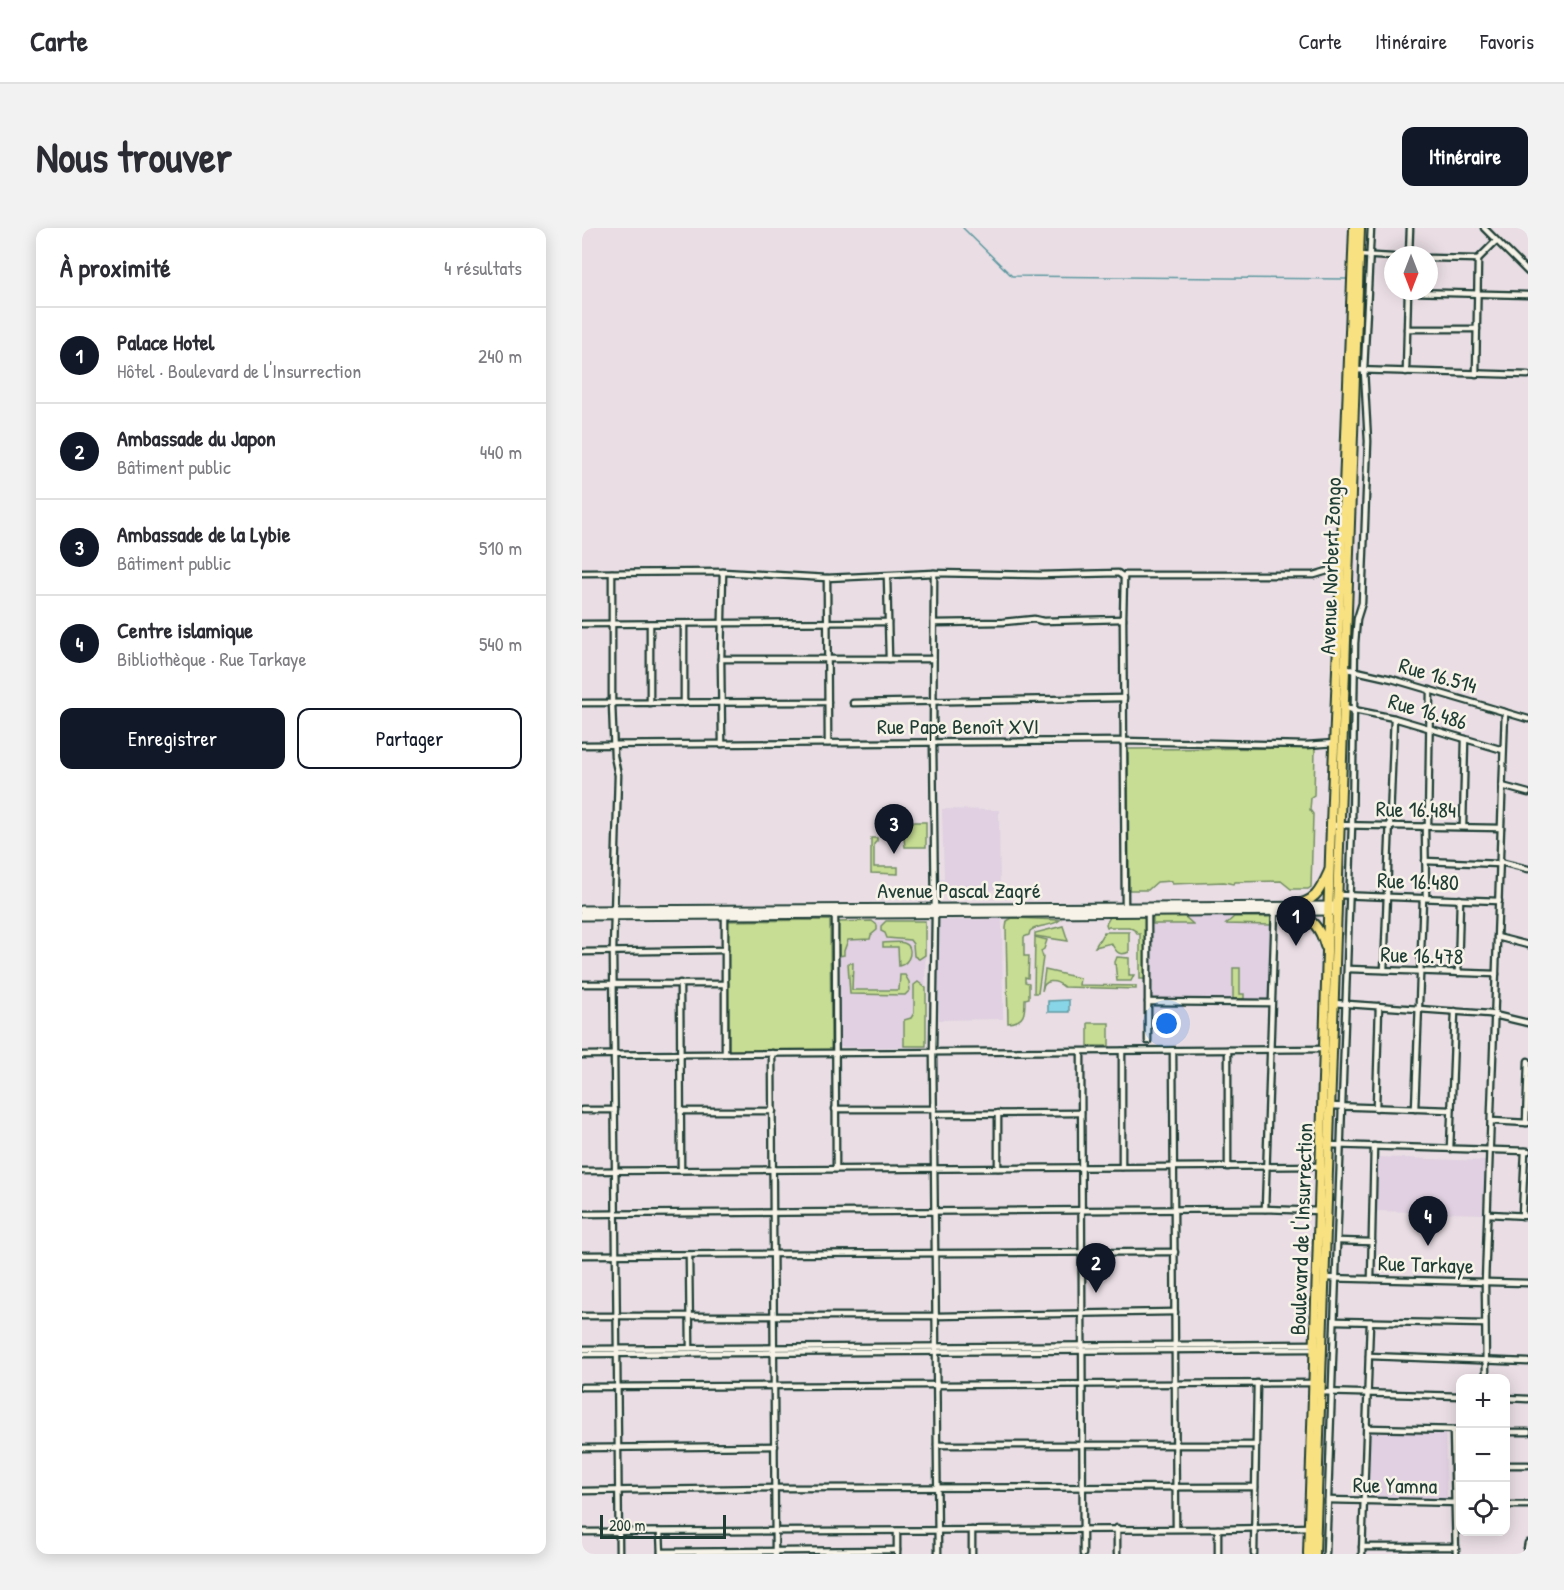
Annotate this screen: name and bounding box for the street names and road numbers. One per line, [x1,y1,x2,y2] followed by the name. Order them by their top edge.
[1312,477,1348,655] street label: Avenue Norbert Zongo
[1396,650,1480,700] street label: Rue 16.514
[1385,685,1471,737] street label: Rue 16.486
[877,711,1039,741] street label: Rue Pape Benoît XVI
[1376,793,1456,825] street label: Rue 16.484
[1377,865,1459,897] street label: Rue 16.480
[877,875,1041,905] street label: Avenue Pascal Zagré
[1380,939,1464,971] street label: Rue 16.478
[1282,1122,1320,1336] street label: Boulevard de l'Insurrection
[1378,1247,1475,1281] street label: Rue Tarkaye
[1353,1469,1438,1501] street label: Rue Yamna

